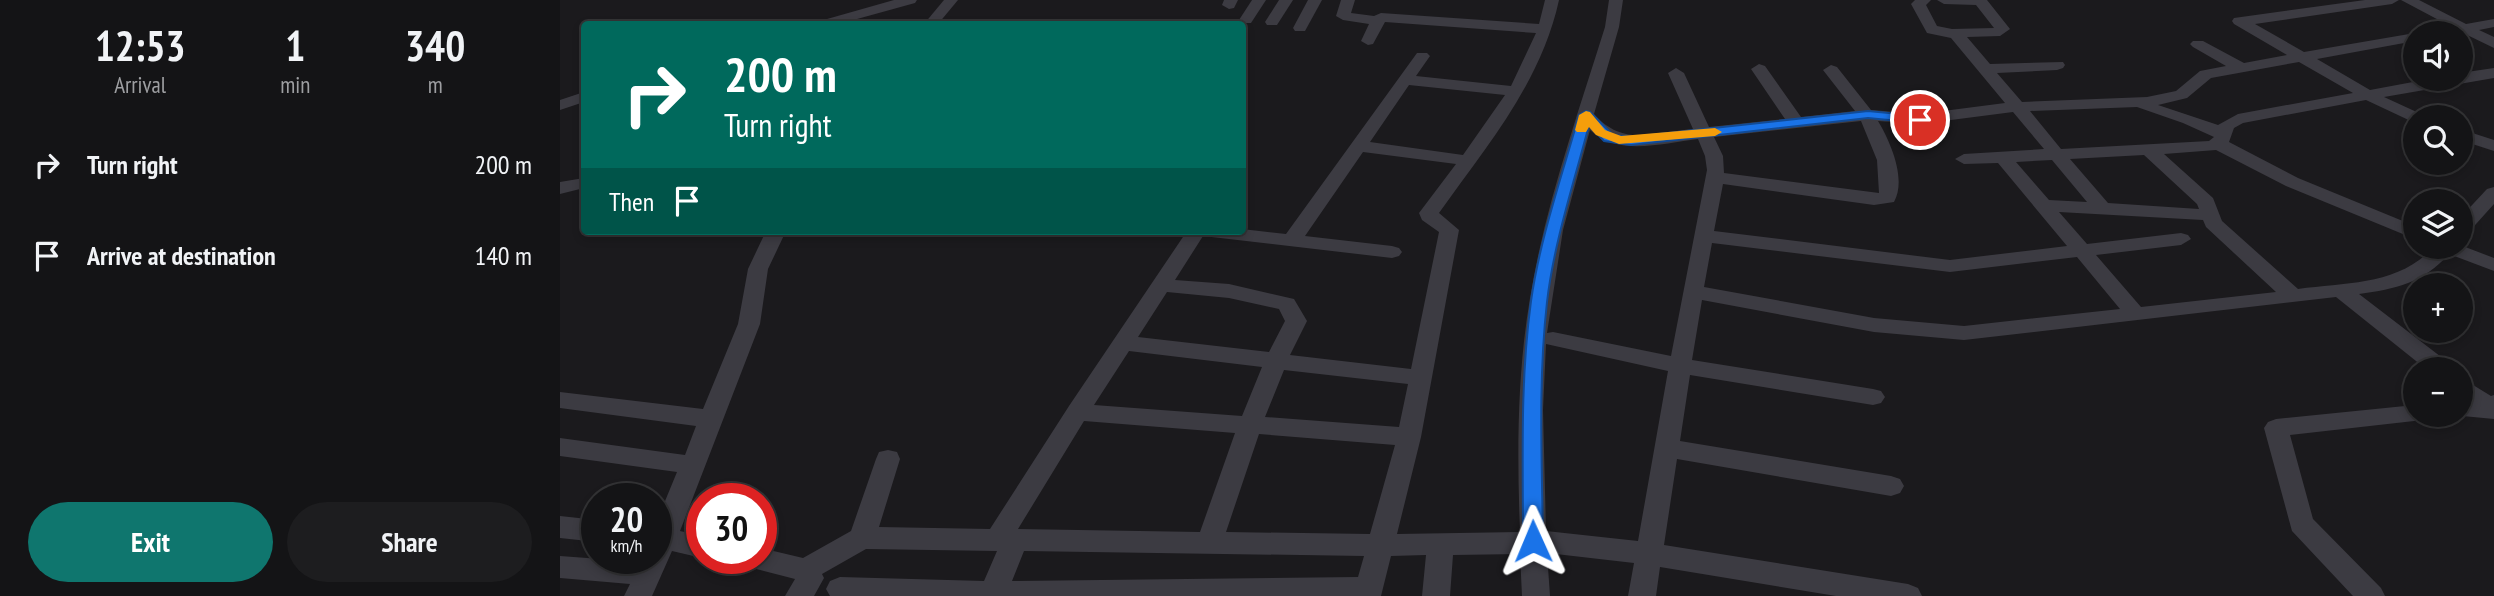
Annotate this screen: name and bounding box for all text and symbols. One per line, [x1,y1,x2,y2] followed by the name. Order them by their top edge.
[95,18,186,73] text: 12:53
[285,18,305,73] text: 1
[405,18,465,73] text: 340
[2403,21,2473,427] map controls
[2403,21,2473,91] button: sound
[724,42,837,106] text: 200 m
[609,49,700,140] icon: right
[114,70,166,99] text: Arrival
[280,70,310,99] text: min
[428,70,443,99] text: m
[1890,90,1950,150] pin
[1901,101,1939,139] icon: arrive
[724,104,832,146] text: Turn right
[2403,105,2473,175] button: search
[28,146,66,184] icon: right
[87,148,178,181] text: Turn right
[474,148,532,181] text: 200 m
[668,182,706,220] icon: arrive
[609,185,654,218] text: Then
[2403,189,2473,259] button: layers
[28,237,66,275] icon: arrive
[87,239,276,272] text: Arrive at destination
[474,239,532,272] text: 140 m
[2403,273,2473,343] button: +
[2403,357,2473,427] button: −
[686,483,777,574] speed limit sign: 30
[610,496,643,542] text: 20
[28,502,273,582] button: Exit
[287,502,532,582] button: Share
[1496,504,1570,578] position arrow
[611,534,642,557] text: km/h

